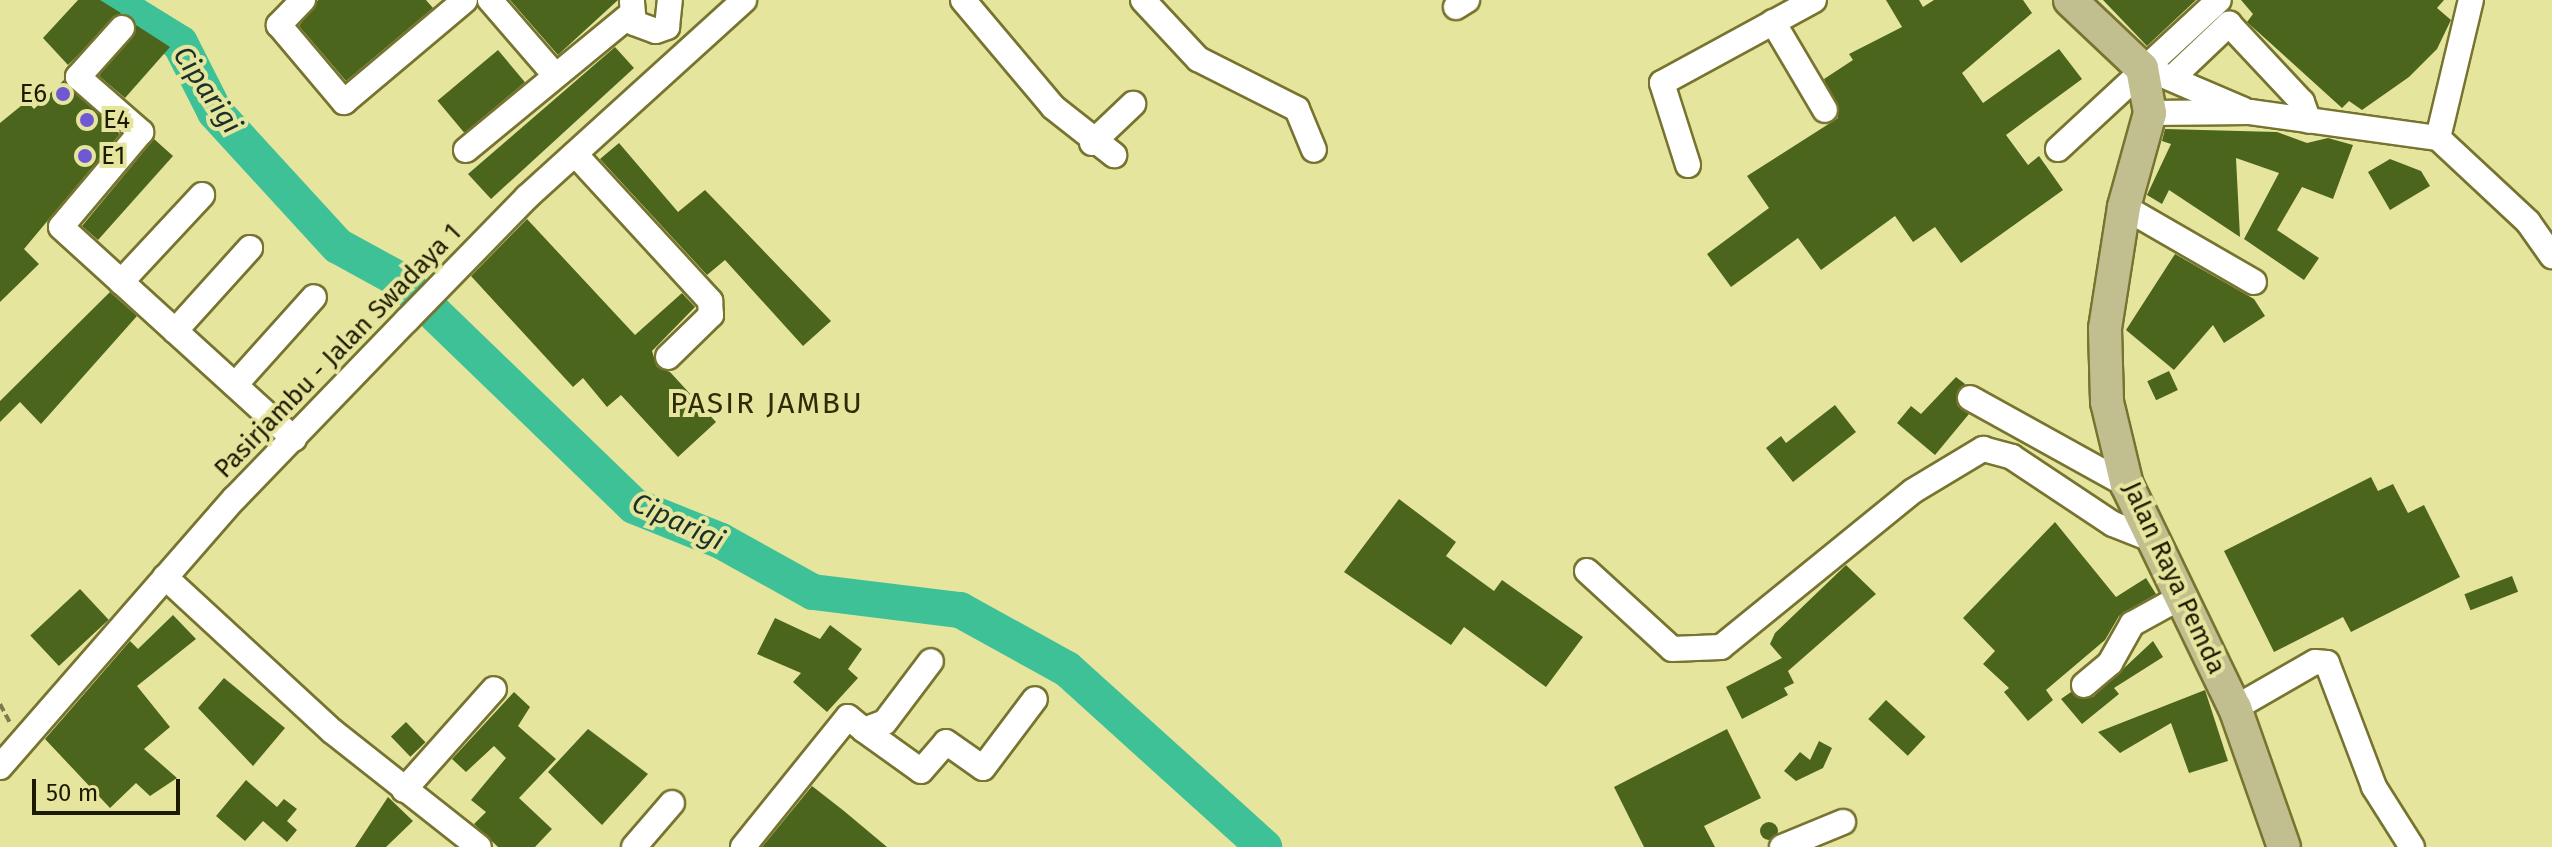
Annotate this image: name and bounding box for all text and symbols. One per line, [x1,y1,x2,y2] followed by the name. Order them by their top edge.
[166,40,248,140] water label: Ciparigi
[20,78,47,110] place label: E6
[54,85,72,103] marker: E6
[103,104,130,136] place label: E4
[78,111,96,129] marker: E4
[101,140,126,172] place label: E1
[76,147,94,165] marker: E1
[208,217,468,485] street label: Pasirjambu - Jalan Swadaya 1
[670,385,864,421] district label: PASIR JAMBU
[2116,477,2232,679] street label: Jalan Raya Pemda
[626,486,730,558] water label: Ciparigi
[36,763,184,813] scale bar
[46,779,98,807] text: 50 m

